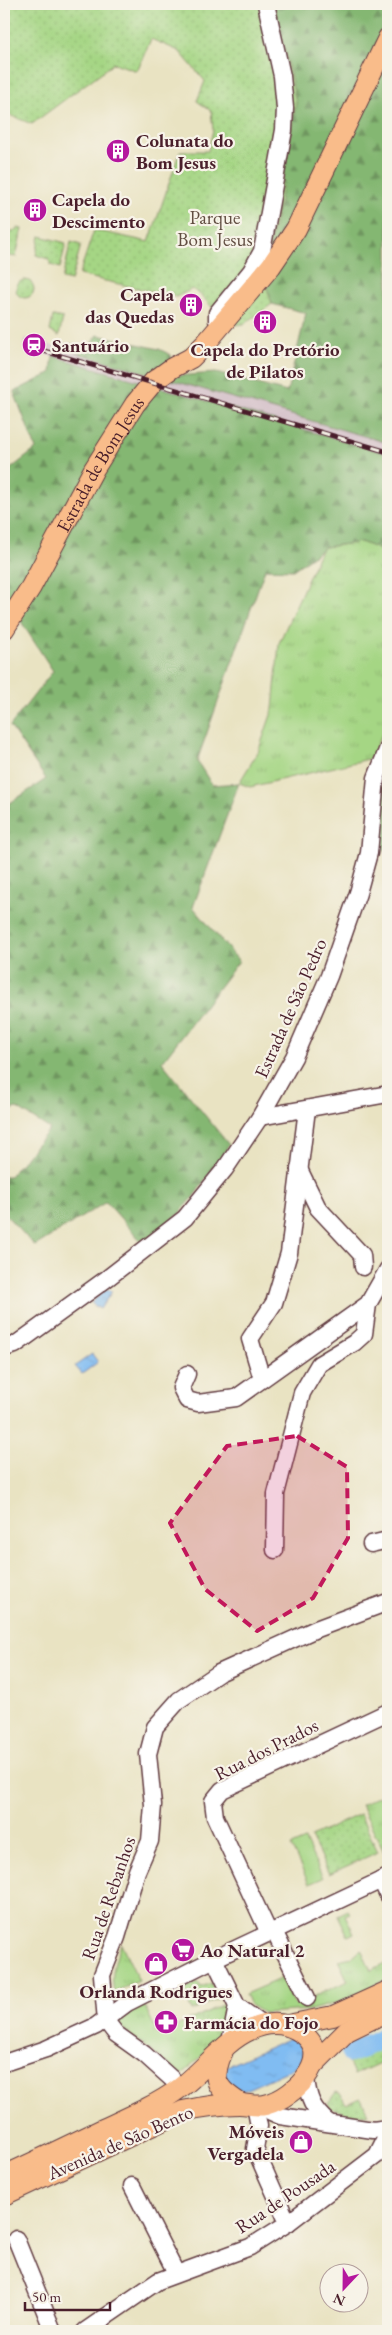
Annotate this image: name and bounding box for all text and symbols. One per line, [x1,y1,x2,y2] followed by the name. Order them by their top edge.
[136,128,234,175] place label: Colunata do Bom Jesus
[105,138,131,164] building icon: Colunata do Bom Jesus
[52,187,146,234] place label: Capela do Descimento
[22,197,48,223] building icon: Capela do Descimento
[177,205,253,252] park label: Parque Bom Jesus
[85,282,175,329] place label: Capela das Quedas
[178,292,204,318] building icon: Capela das Quedas
[252,309,278,335] building icon: Capela do Pretório de Pilatos
[21,332,47,358] station icon: Santuário
[52,333,130,358] place label: Santuário
[190,337,340,384] place label: Capela do Pretório de Pilatos
[51,391,150,537] street label: Estrada de Bom Jesus
[248,934,332,1082] street label: Estrada de São Pedro
[210,1713,322,1786] street label: Rua dos Prados
[76,1833,141,1963] street label: Rua de Rebanhos
[170,1937,196,1963] supermarket icon: Ao Natural 2
[199,1938,305,1963] place label: Ao Natural 2
[143,1951,169,1977] shop icon: Orlanda Rodrigues
[80,1979,233,2004] place label: Orlanda Rodrigues
[153,2009,179,2035] pharmacy icon: Farmácia do Fojo
[184,2010,319,2035] place label: Farmácia do Fojo
[42,2099,197,2186] street label: Avenida de São Bento
[207,2119,285,2166] place label: Móveis Vergadela
[288,2129,314,2155] shop icon: Móveis Vergadela
[230,2153,341,2239] street label: Rua de Pousada
[320,2262,370,2312] north arrow
[25,2280,110,2312] scale bar
[32,2287,61,2306] text: 50 m
[330,2289,348,2311] text: N

